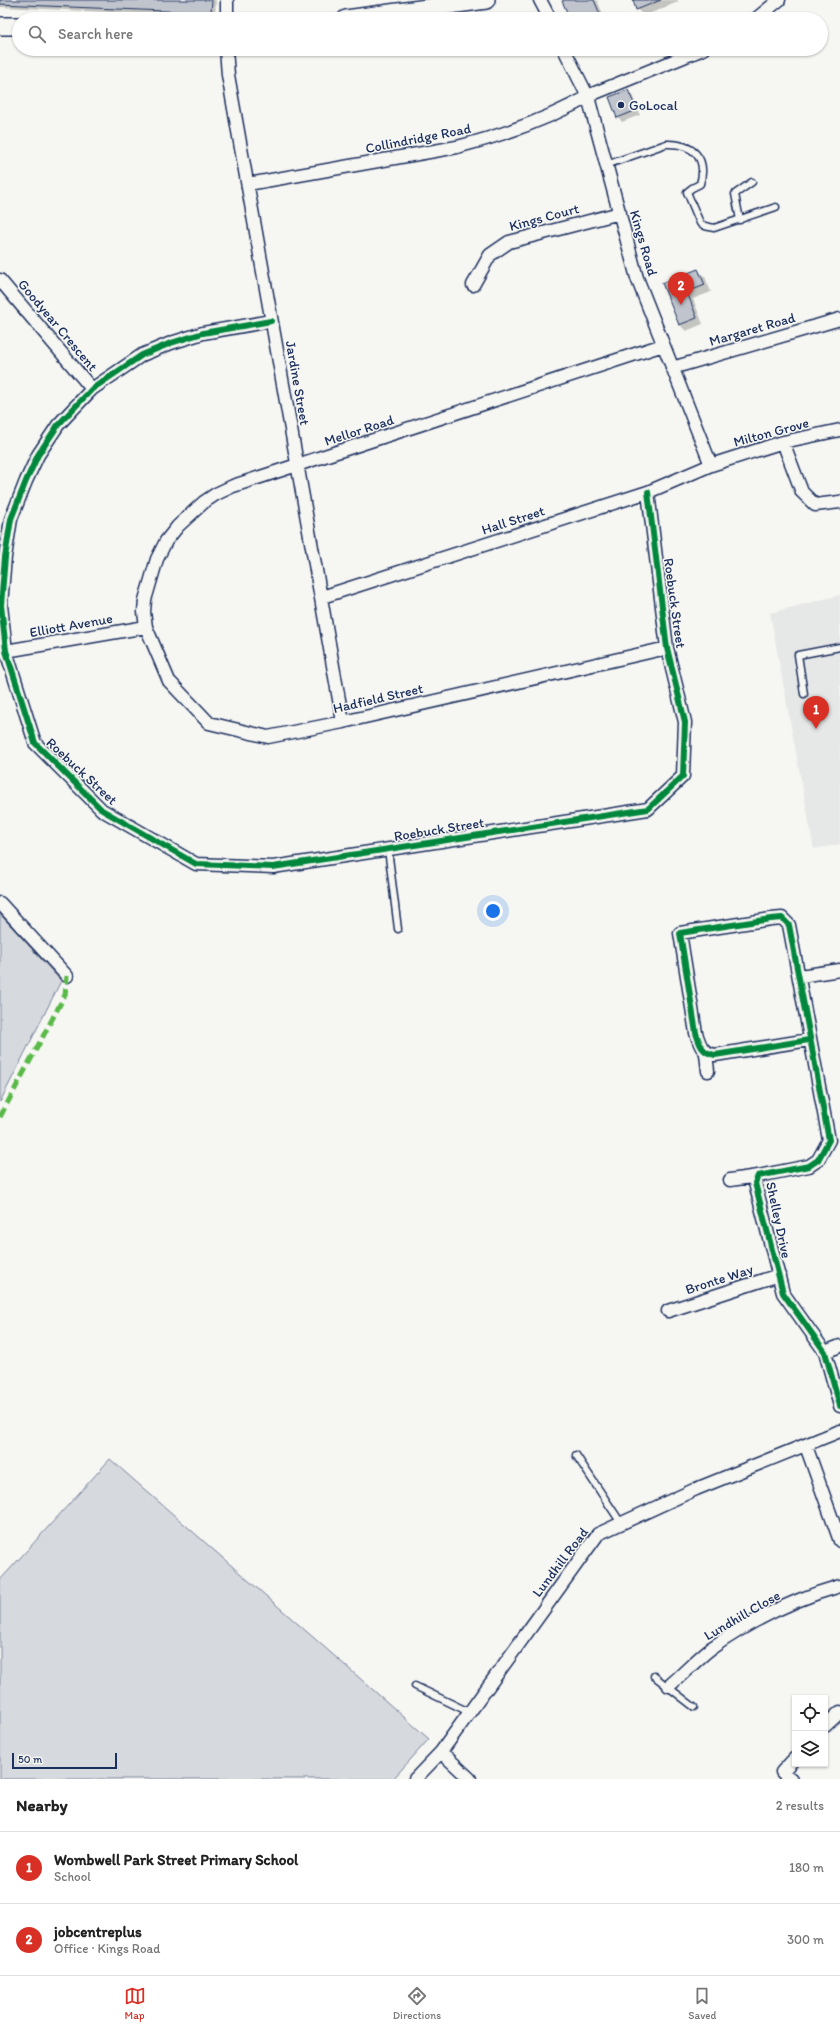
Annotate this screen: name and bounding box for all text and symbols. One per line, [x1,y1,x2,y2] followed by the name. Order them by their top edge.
[12,12,828,56] search box
[26,23,48,45] icon: search
[58,25,133,43] text: Search here
[629,97,678,114] place label: GoLocal
[616,100,626,110] marker: GoLocal
[364,120,473,157] street label: Collindridge Road
[507,200,581,235] street label: Kings Court
[626,208,661,278] street label: Kings Road
[668,272,694,305] pin: 2
[14,276,101,375] street label: Goodyear Crescent
[707,309,798,350] street label: Margaret Road
[282,340,313,427] street label: Jardine Street
[322,411,396,450] street label: Mellor Road
[732,414,811,451] street label: Milton Grove
[479,502,547,539] street label: Hall Street
[660,557,689,649] street label: Roebuck Street
[28,610,114,641] street label: Elliott Avenue
[331,680,425,717] street label: Hadfield Street
[803,696,829,729] pin: 1
[43,734,121,809] street label: Roebuck Street
[393,814,485,845] street label: Roebuck Street
[483,901,503,921] your location
[762,1180,795,1260] street label: Shelley Drive
[683,1260,756,1298] street label: Bronte Way
[529,1524,592,1600] street label: Lundhill Road
[701,1587,784,1644] street label: Lundhill Close
[792,1695,828,1767] map controls
[792,1695,828,1731] button: locate
[792,1731,828,1767] button: layers
[12,1751,117,1770] scale bar
[18,1753,42,1766] text: 50 m
[16,1795,68,1815] text: Nearby
[776,1798,824,1813] text: 2 results
[54,1851,298,1869] text: Wombwell Park Street Primary School
[26,1860,32,1875] text: 1
[789,1860,824,1875] text: 180 m
[54,1869,91,1884] text: School
[54,1923,142,1941] text: jobcentreplus
[26,1932,32,1947] text: 2
[787,1932,824,1947] text: 300 m
[54,1941,160,1956] text: Office · Kings Road
[124,1985,146,2022] tab: Map
[393,1985,441,2022] tab: Directions
[688,1985,716,2022] tab: Saved

